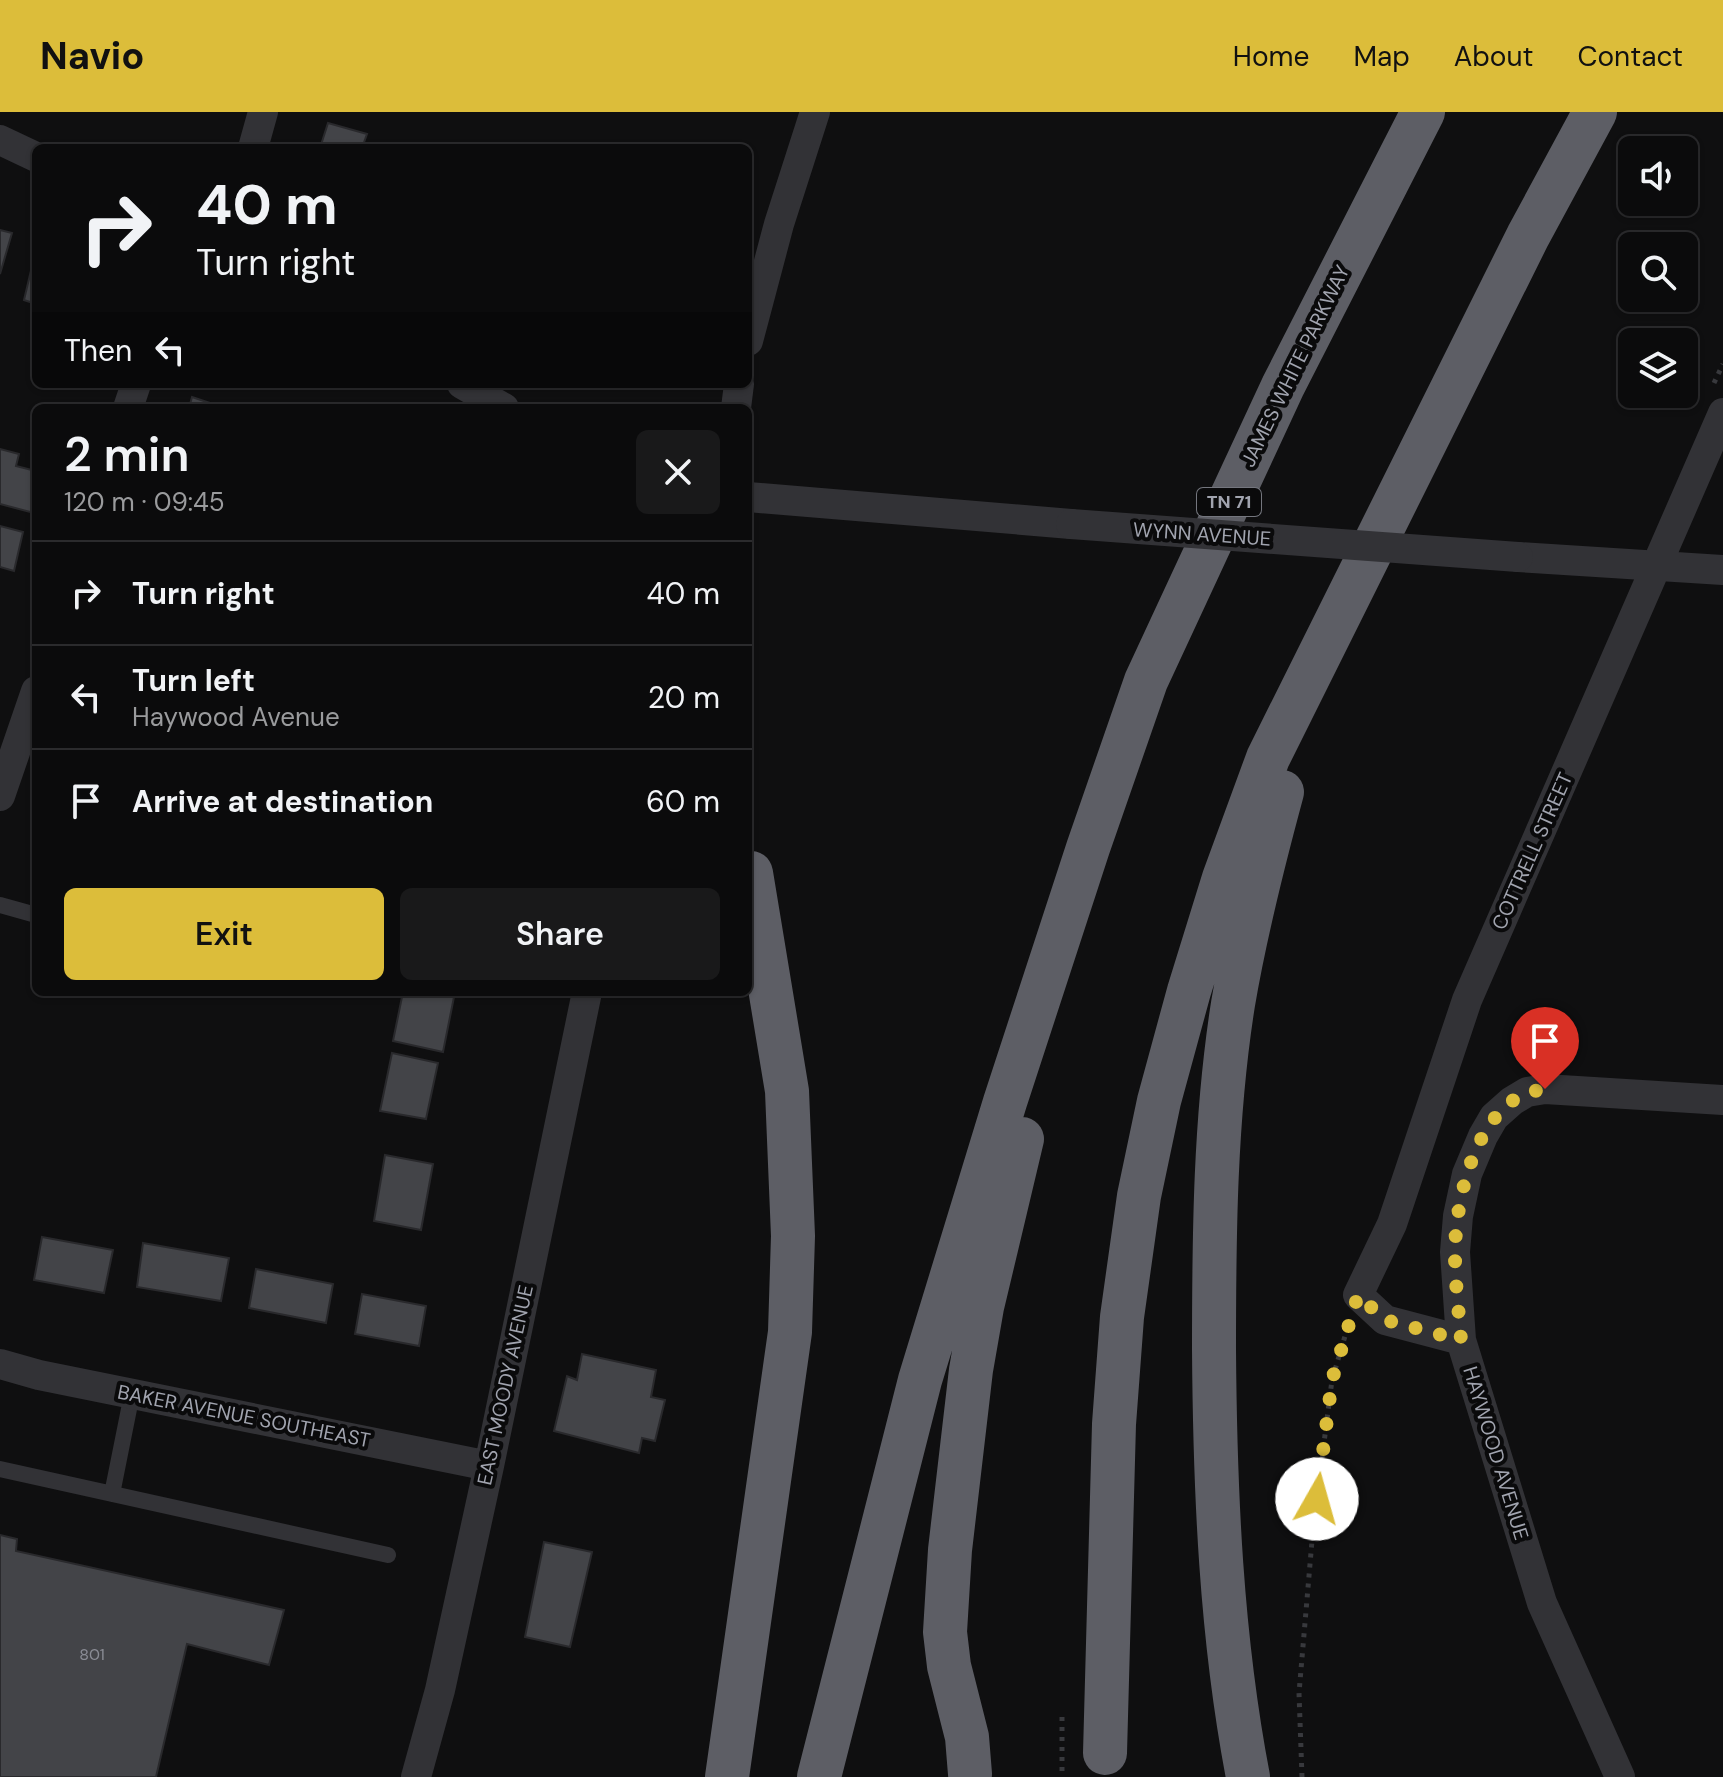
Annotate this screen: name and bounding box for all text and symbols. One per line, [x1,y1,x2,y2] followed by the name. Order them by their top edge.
[40,31,144,81] text: Navio
[1233,38,1309,75] text: Home
[1353,38,1410,75] text: Map
[1454,38,1533,75] text: About
[1577,38,1683,75] text: Contact
[1618,136,1698,408] map controls
[1618,136,1698,216] button: sound
[196,168,338,241] text: 40 m
[64,176,168,280] icon: right
[1618,232,1698,312] button: search
[196,239,355,286] text: Turn right
[1235,260,1355,471] street label: JAMES WHITE PARKWAY
[148,328,192,372] icon: left
[1618,328,1698,408] button: layers
[64,331,132,370] text: Then
[64,423,190,486] text: 2 min
[636,430,720,514] button: close
[64,485,225,519] text: 120 m · 09:45
[1197,488,1261,516] road number: TN 71
[1132,516,1272,552] street label: WYNN AVENUE
[64,571,108,615] icon: right
[132,574,275,613] text: Turn right
[647,574,720,613] text: 40 m
[132,661,255,700] text: Turn left
[64,675,108,719] icon: left
[648,678,720,717] text: 20 m
[132,700,340,734] text: Haywood Avenue
[1486,768,1578,934] street label: COTTRELL STREET
[64,779,108,823] icon: arrive
[132,782,433,821] text: Arrive at destination
[646,782,720,821] text: 60 m
[64,888,384,980] button: Exit
[400,888,720,980] button: Share
[1511,1007,1579,1089] pin
[1523,1019,1567,1063] icon: arrive
[471,1282,539,1488] street label: EAST MOODY AVENUE
[1457,1363,1535,1543] street label: HAYWOOD AVENUE
[115,1379,373,1453] street label: BAKER AVENUE SOUTHEAST
[1275,1457,1359,1541] position arrow
[79,1644,105,1665] house number: 801

